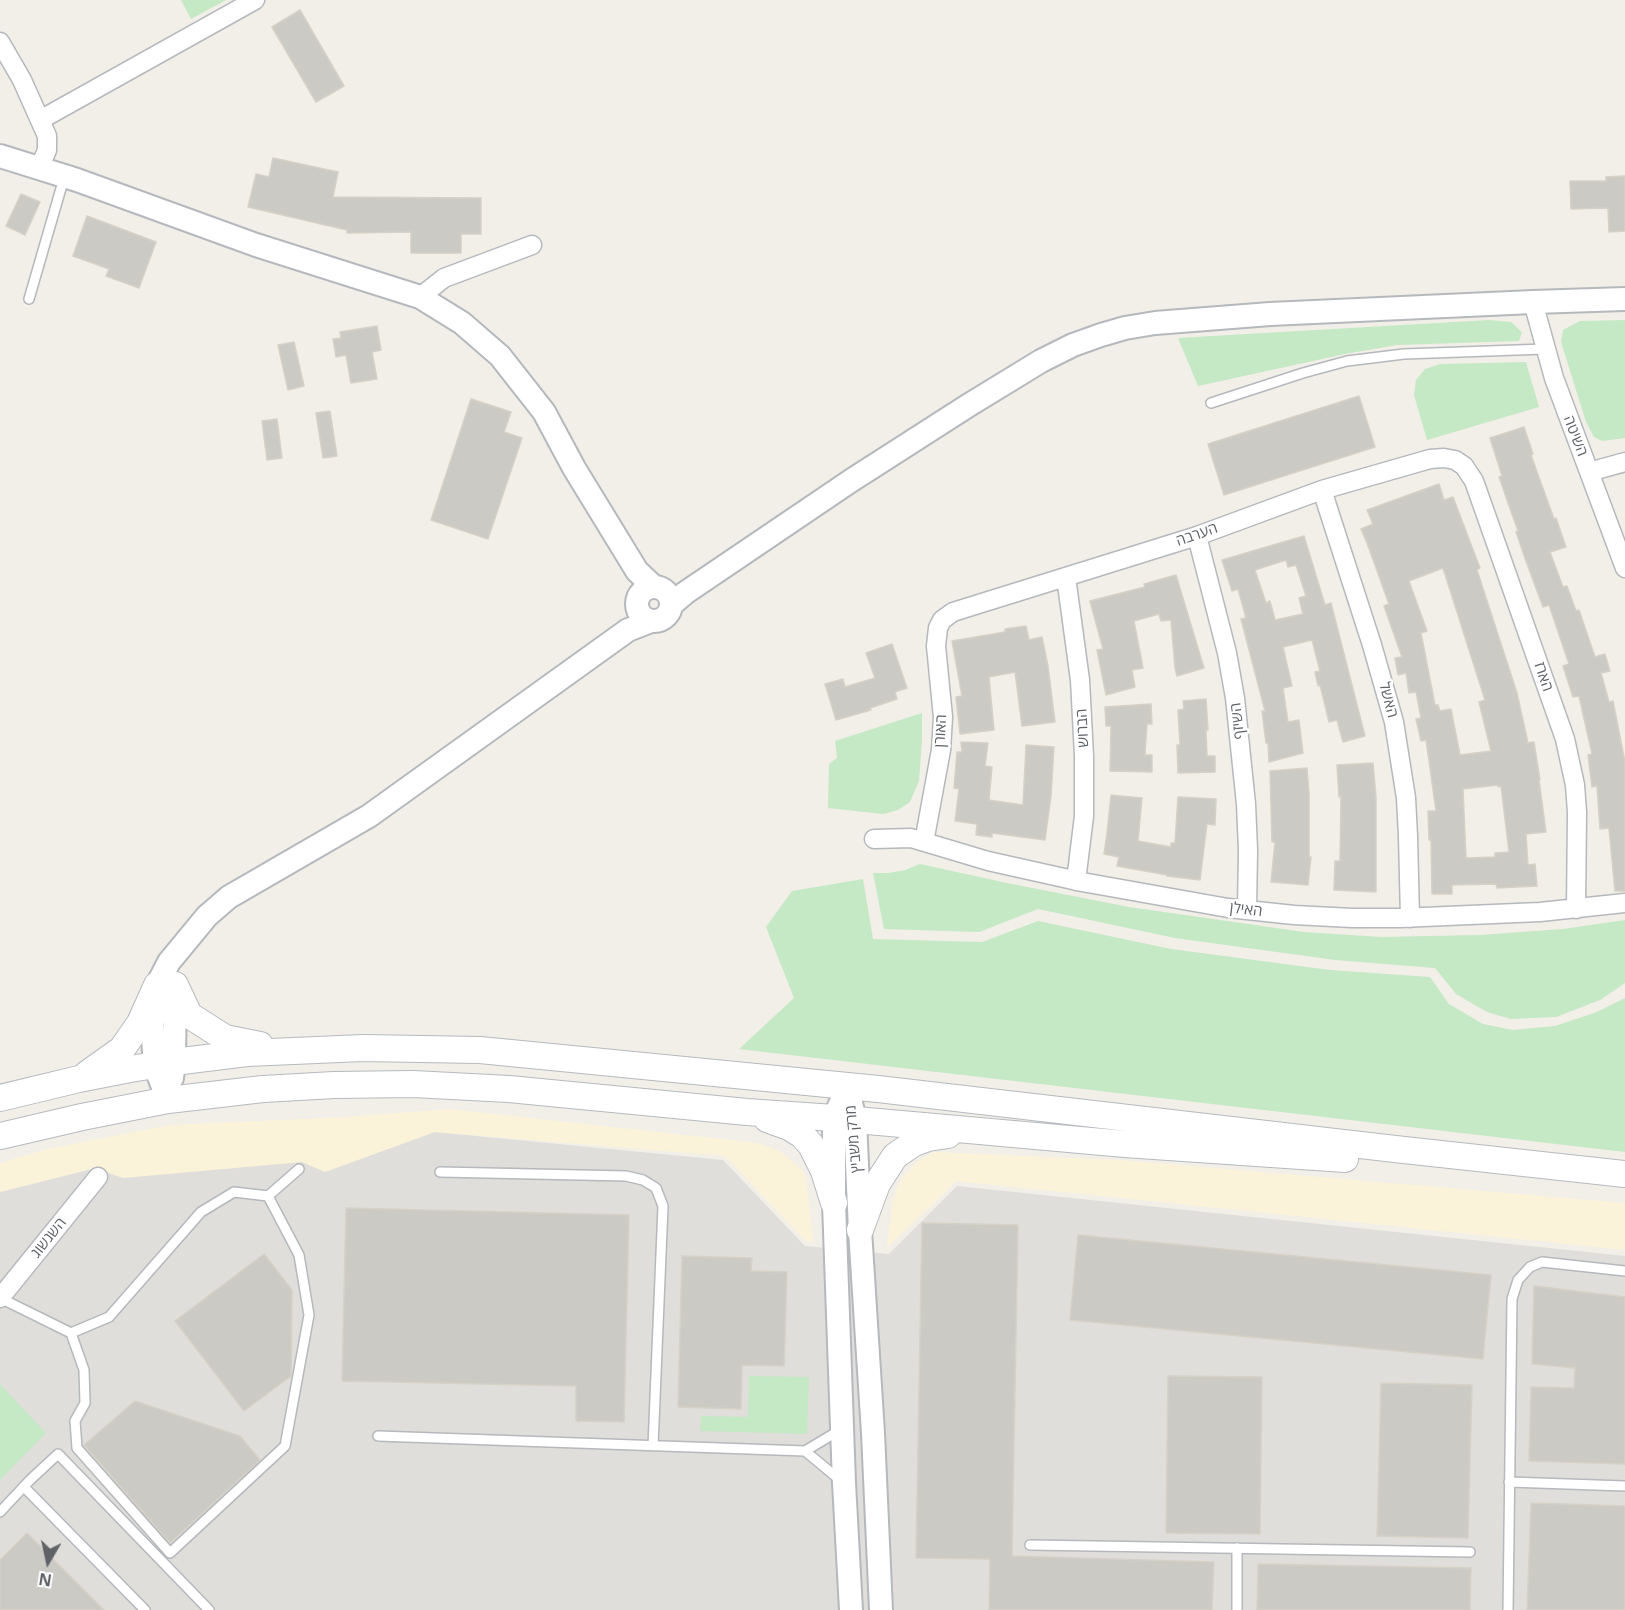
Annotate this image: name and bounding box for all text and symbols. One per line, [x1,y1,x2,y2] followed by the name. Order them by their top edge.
[1559,413,1591,459] street label: השיטה
[1174,519,1220,551] street label: הערבה
[1530,660,1556,694] street label: הארז
[1375,680,1401,720] street label: האשל
[1227,702,1249,740] street label: השיזף
[1073,708,1093,748] street label: הברוש
[931,714,951,748] street label: האורן
[1229,899,1263,921] street label: האילן
[842,1104,866,1174] street label: מרק משביץ
[27,1214,71,1262] street label: השגשוג
[18,1532,78,1592] north arrow
[37,1568,53,1592] text: N

